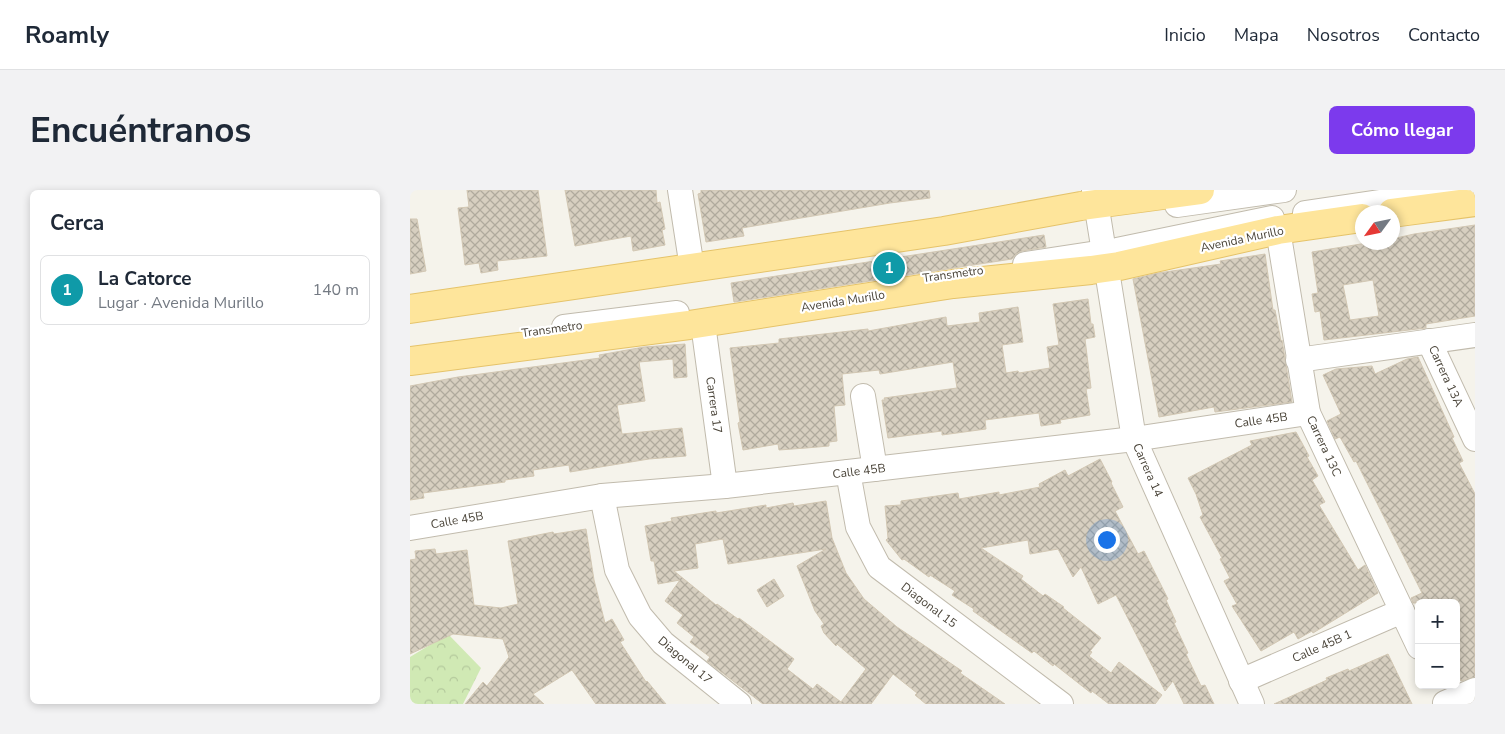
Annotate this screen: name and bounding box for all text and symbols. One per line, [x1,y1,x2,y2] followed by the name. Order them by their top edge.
[25,19,109,51] text: Roamly
[1164,23,1206,47] text: Inicio
[1234,23,1279,47] text: Mapa
[1307,23,1380,47] text: Nosotros
[1408,23,1480,47] text: Contacto
[1329,106,1475,154] button: Cómo llegar
[30,107,251,154] text: Encuéntranos
[1355,205,1400,250] north arrow
[50,209,104,237] text: Cerca
[1199,222,1285,256] street label: Avenida Murillo
[873,249,905,287] pin: 1
[922,262,985,286] street label: Transmetro
[98,266,192,292] text: La Catorce
[62,279,72,301] text: 1
[312,279,359,301] text: 140 m
[800,286,886,316] street label: Avenida Murillo
[98,292,264,314] text: Lugar · Avenida Murillo
[521,317,584,341] street label: Transmetro
[1425,343,1467,410] street label: Carrera 13A
[702,376,726,434] street label: Carrera 17
[1234,408,1288,432] street label: Calle 45B
[1303,413,1345,479] street label: Carrera 13C
[1129,441,1167,499] street label: Carrera 14
[832,460,886,482] street label: Calle 45B
[429,507,485,533] street label: Calle 45B
[1094,527,1120,553] your location
[898,579,960,631] street label: Diagonal 15
[1415,599,1460,689] map controls
[1415,599,1460,644] button: +
[1290,626,1354,666] street label: Calle 45B 1
[655,633,715,687] street label: Diagonal 17
[1415,644,1460,689] button: −

